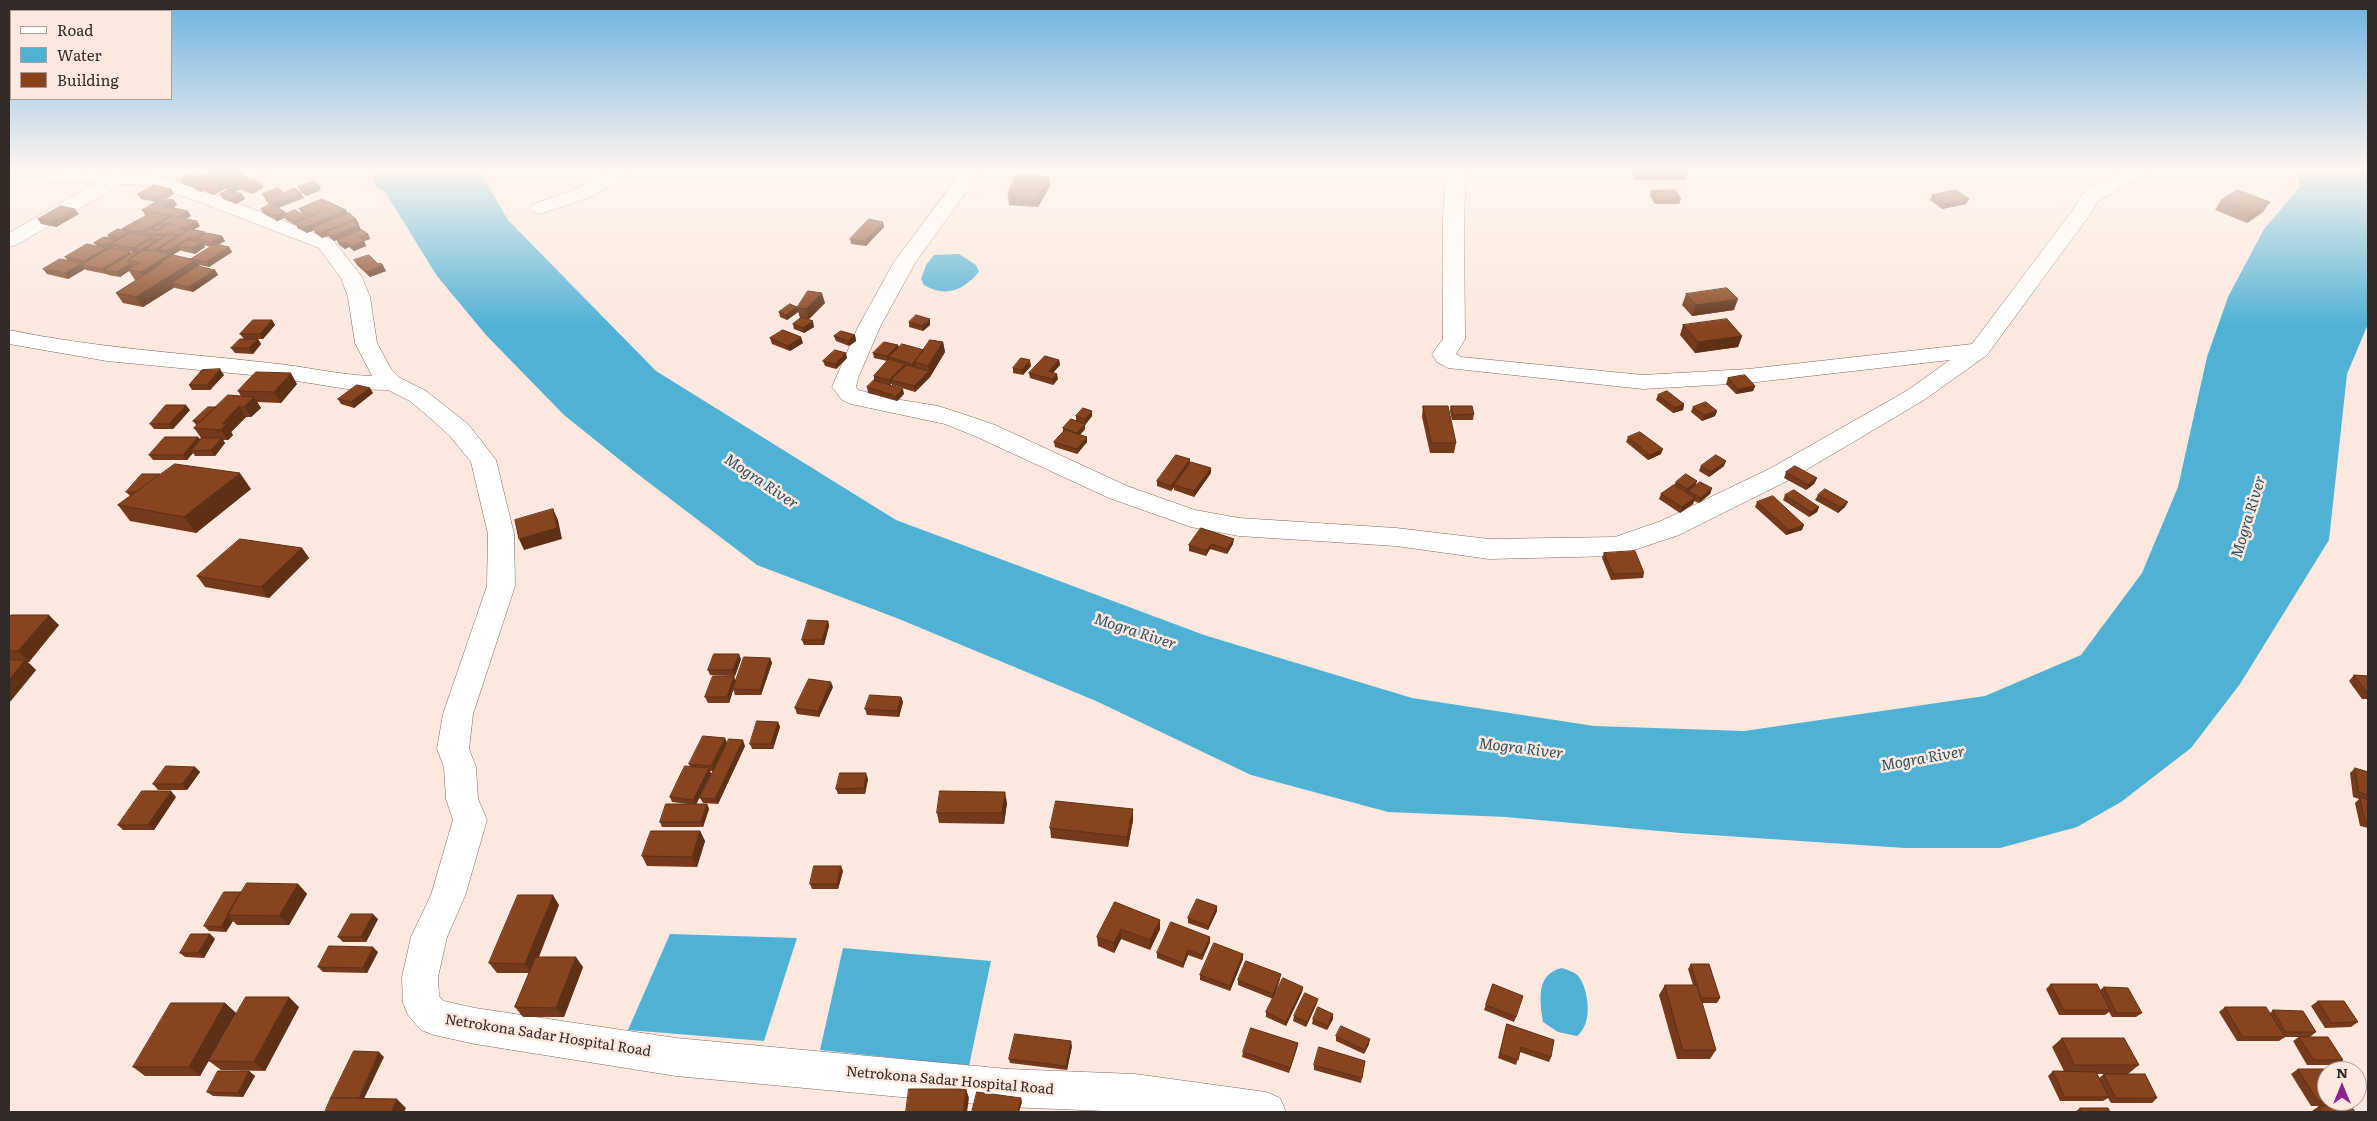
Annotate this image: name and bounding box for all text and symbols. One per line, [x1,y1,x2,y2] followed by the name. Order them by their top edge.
[10,10,172,100] legend
[57,18,93,41] text: Road
[57,43,102,66] text: Water
[57,68,119,91] text: Building
[721,451,801,513] water label: Mogra River
[2228,474,2270,560] water label: Mogra River
[1092,610,1178,654] water label: Mogra River
[1478,735,1564,763] water label: Mogra River
[1880,743,1966,775] water label: Mogra River
[444,1011,652,1061] street label: Netrokona Sadar Hospital Road
[2317,1061,2367,1111] north arrow
[2336,1062,2348,1082] text: N
[845,1064,1055,1098] street label: Netrokona Sadar Hospital Road

